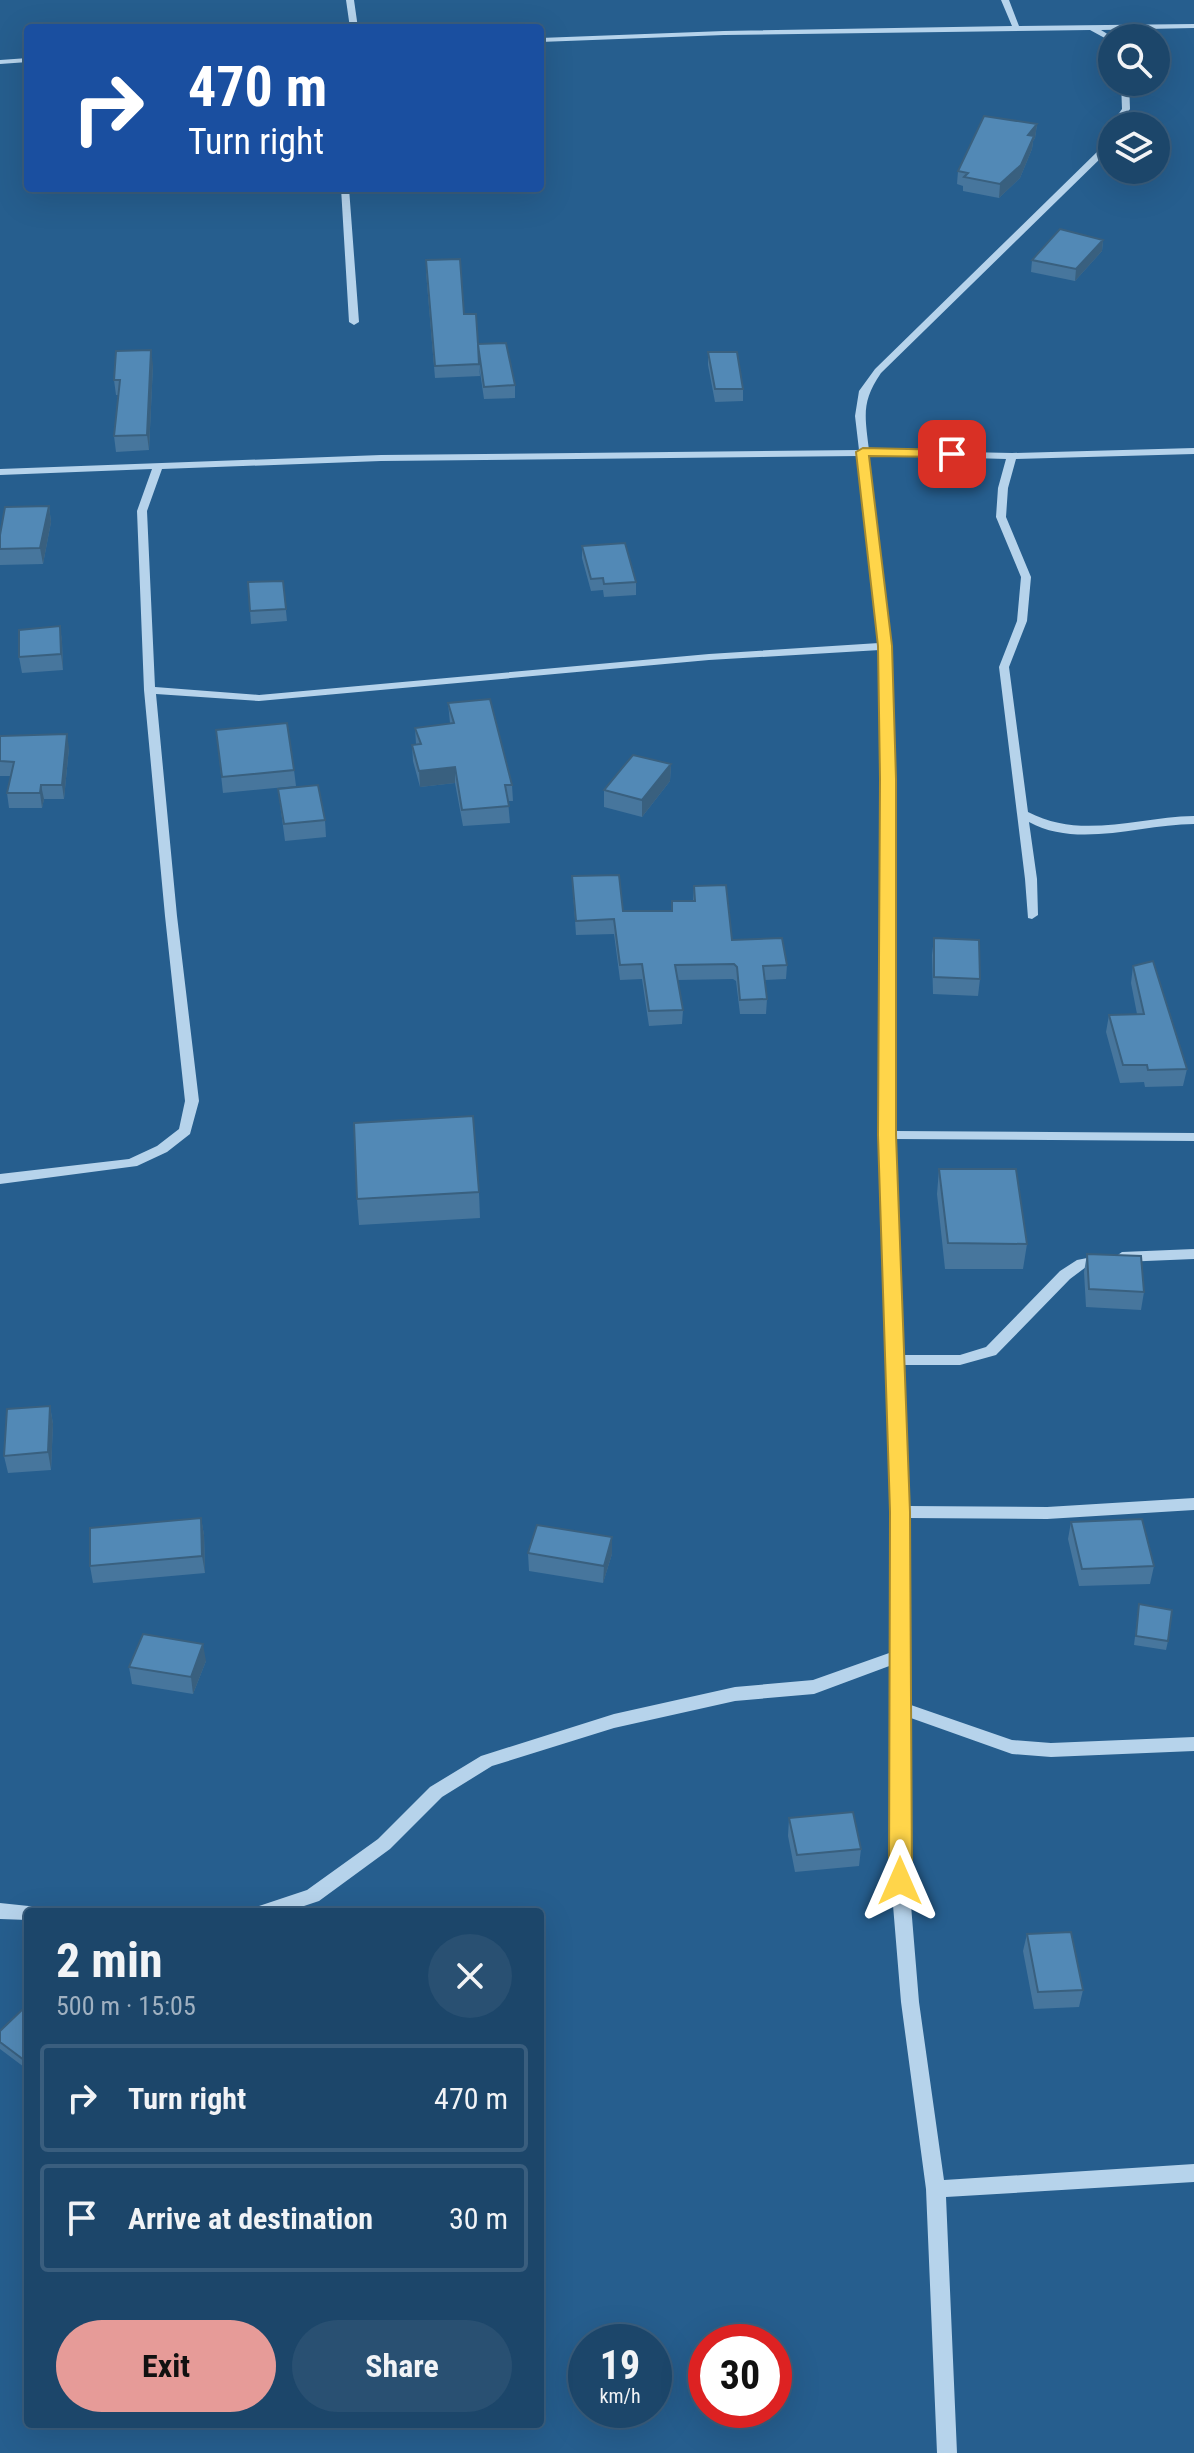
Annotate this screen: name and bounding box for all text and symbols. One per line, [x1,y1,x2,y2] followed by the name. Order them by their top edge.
[1098,24,1170,184] map controls
[1098,24,1170,96] button: search
[188,54,327,120] text: 470 m
[56,56,160,160] icon: right
[1098,112,1170,184] button: layers
[188,121,324,163] text: Turn right
[918,420,986,488] pin
[930,432,974,476] icon: arrive
[858,1839,942,1923] position arrow
[56,1932,163,1989] text: 2 min
[428,1934,512,2018] button: close
[56,1991,196,2021] text: 500 m · 15:05
[60,2076,104,2120] icon: right
[128,2081,246,2116] text: Turn right
[434,2081,508,2116] text: 470 m
[60,2196,104,2240] icon: arrive
[128,2201,373,2236] text: Arrive at destination
[449,2201,508,2236] text: 30 m
[56,2320,276,2412] button: Exit
[292,2320,512,2412] button: Share
[688,2324,792,2428] speed limit sign: 30
[600,2342,640,2389] text: 19
[599,2384,641,2408] text: km/h

